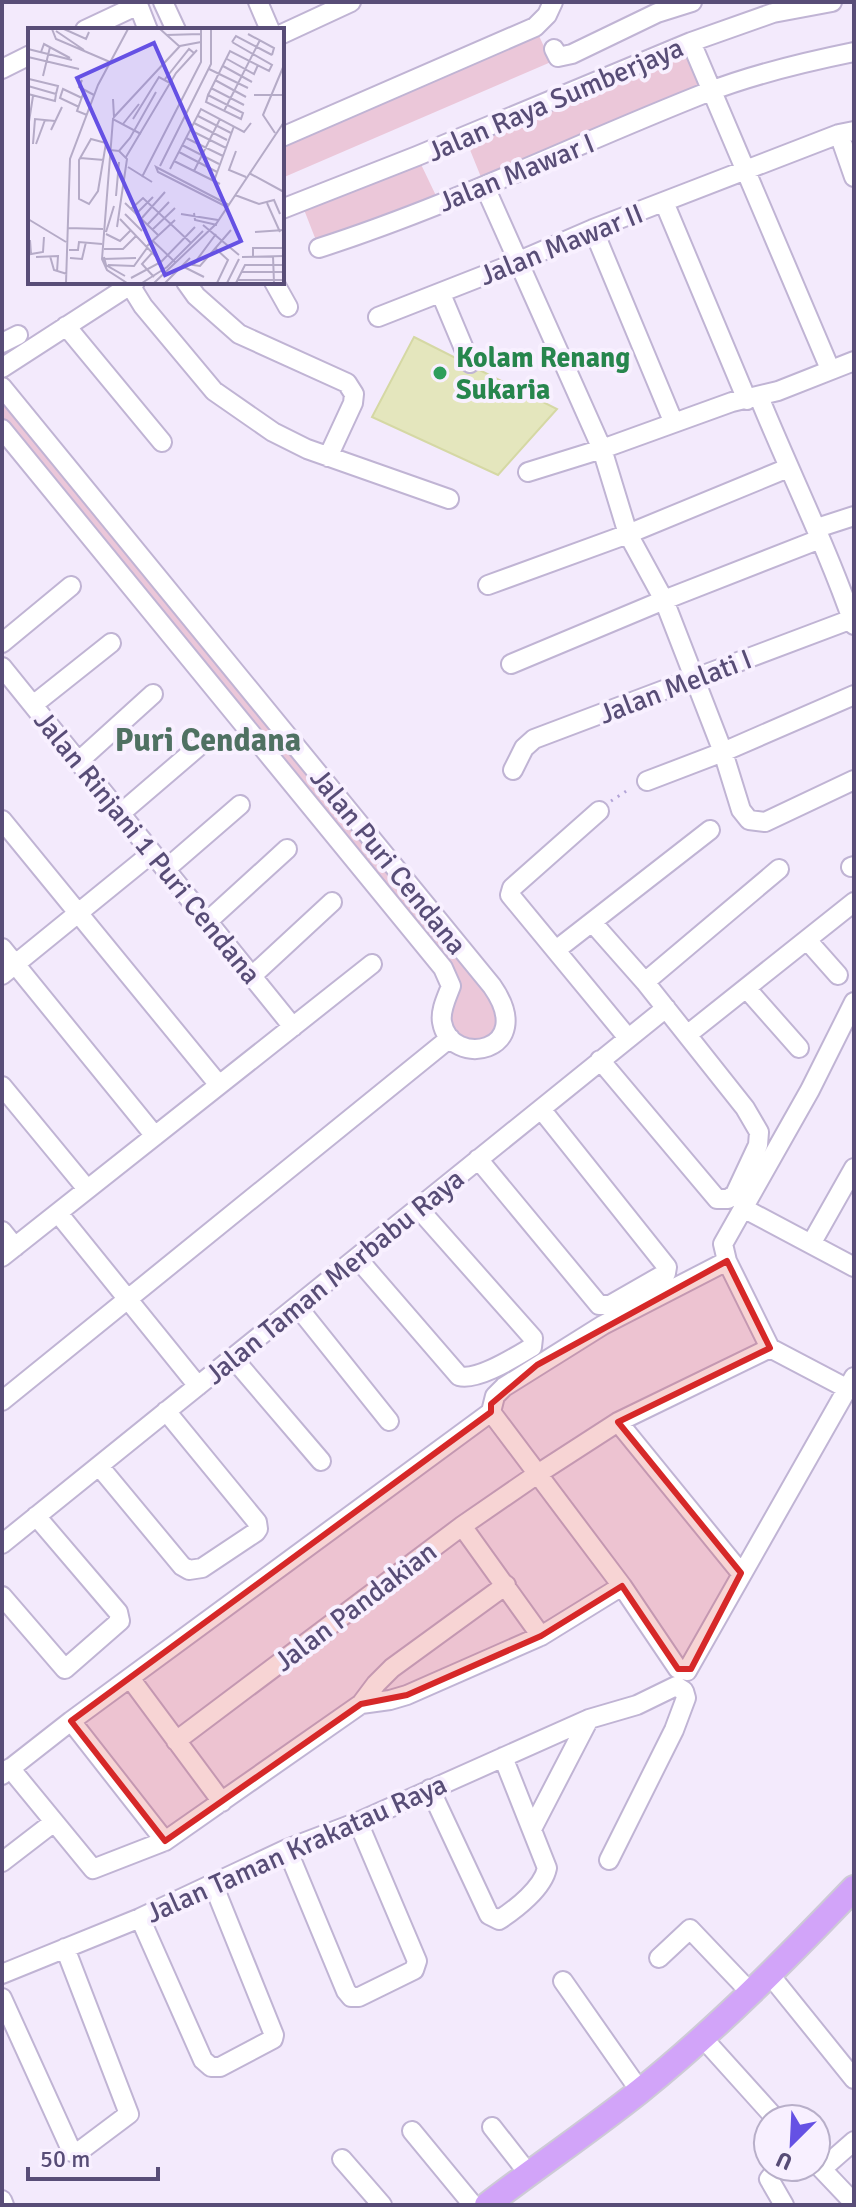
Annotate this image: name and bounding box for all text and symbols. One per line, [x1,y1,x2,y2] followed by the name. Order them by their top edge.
[28,28,284,284] inset map
[422,31,689,169] street label: Jalan Raya Sumberjaya
[433,126,599,220] street label: Jalan Mawar I
[475,197,648,293] street label: Jalan Mawar II
[456,341,630,407] place label: Kolam Renang Sukaria
[431,364,449,382] marker: Kolam Renang Sukaria
[594,642,756,732] street label: Jalan Melati I
[26,704,268,991] street label: Jalan Rinjani 1 Puri Cendana
[115,721,301,760] district label: Puri Cendana
[303,762,474,962] street label: Jalan Puri Cendana
[198,1162,471,1392] street label: Jalan Taman Merbabu Raya
[268,1535,444,1679] street label: Jalan Pandakian
[141,1767,452,1931] street label: Jalan Taman Krakatau Raya
[752,2103,832,2183] north arrow
[28,2131,158,2181] scale bar
[40,2144,90,2174] text: 50 m
[772,2145,796,2176] text: U

